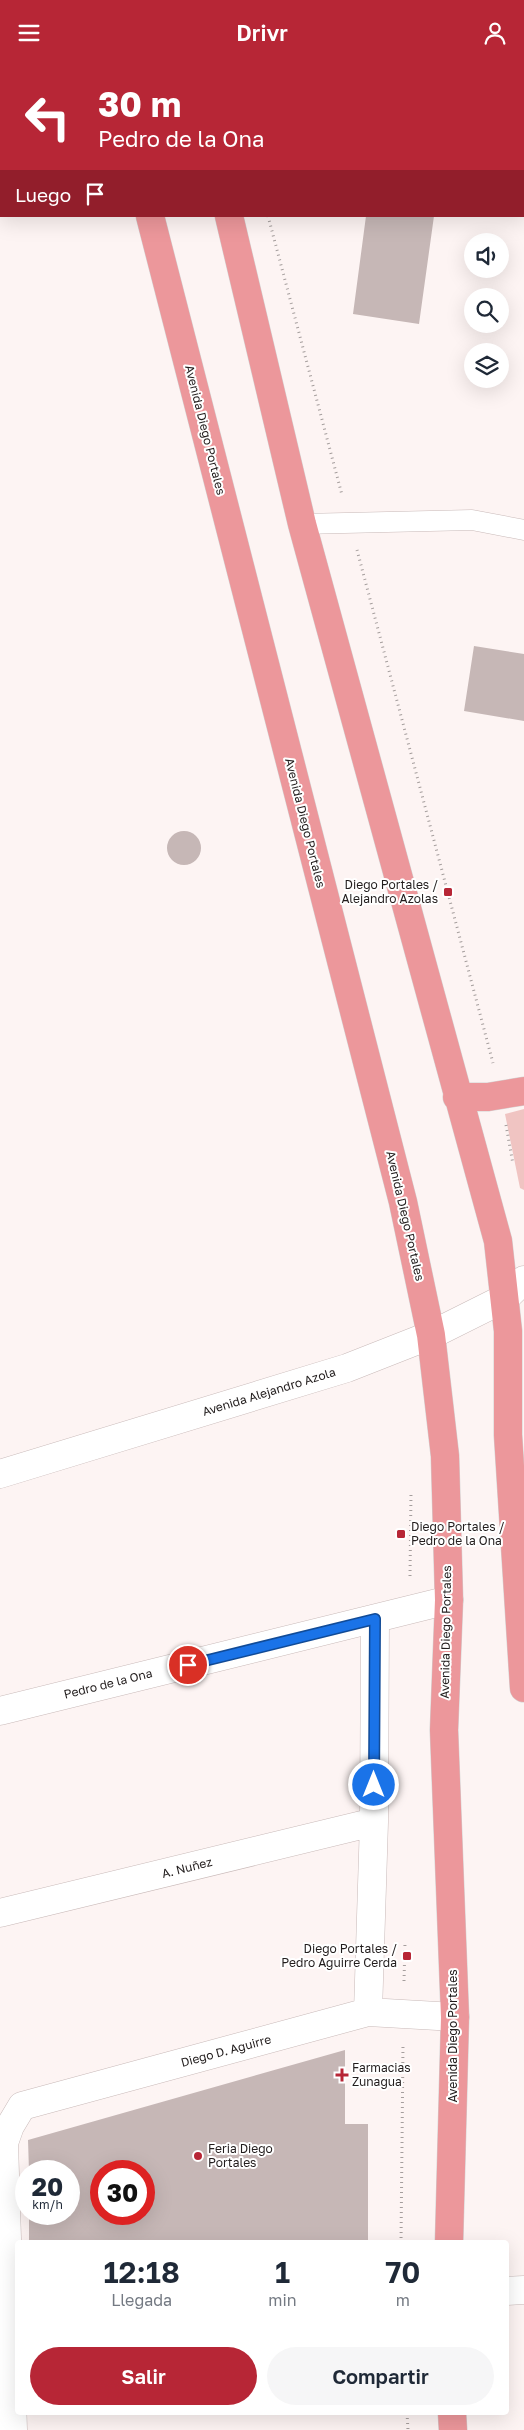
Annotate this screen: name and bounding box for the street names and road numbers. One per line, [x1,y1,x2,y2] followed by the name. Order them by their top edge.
[182,363,229,496] street label: Avenida Diego Portales
[282,756,329,889] street label: Avenida Diego Portales
[383,1149,428,1282] street label: Avenida Diego Portales
[200,1364,337,1419] street label: Avenida Alejandro Azola
[437,1565,454,1699] street label: Avenida Diego Portales
[62,1665,154,1702] street label: Pedro de la Ona
[160,1854,214,1881] street label: A. Nuñez
[445,1969,460,2103] street label: Avenida Diego Portales
[179,2031,273,2070] street label: Diego D. Aguirre

